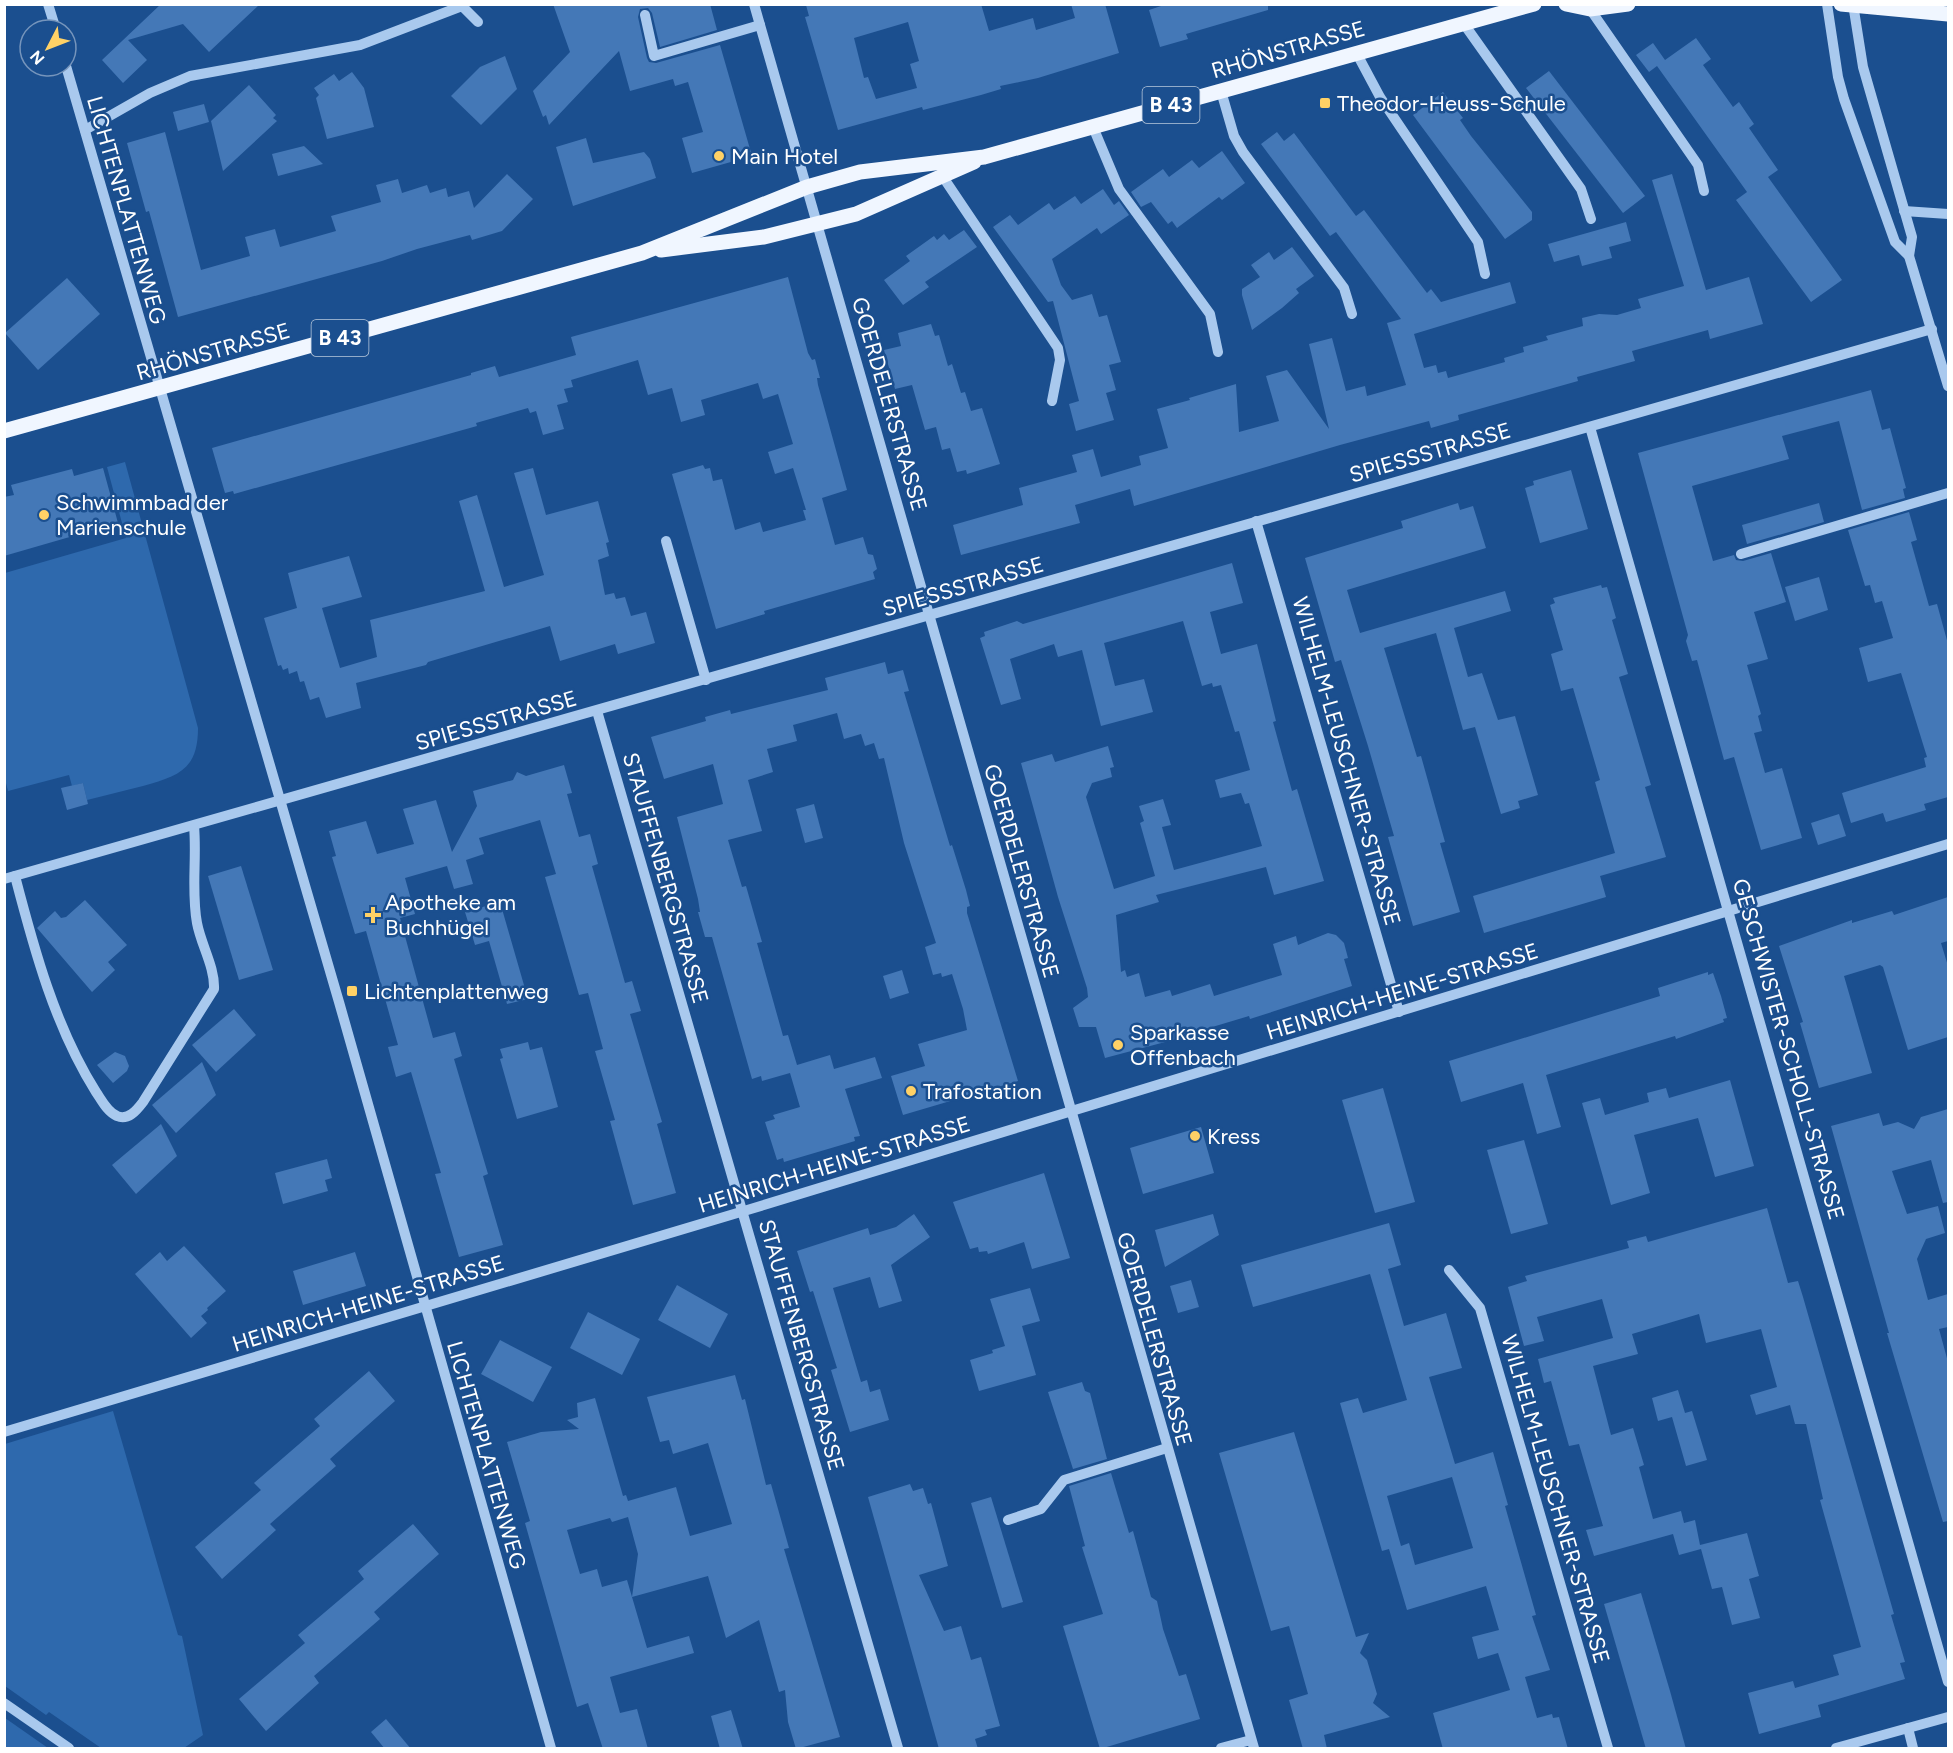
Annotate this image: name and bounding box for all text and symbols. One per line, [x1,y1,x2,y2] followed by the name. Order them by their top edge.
[1208,15,1368,84] street label: RHÖNSTRASSE
[18,18,78,78] north arrow
[26,47,48,69] text: N
[1142,87,1200,123] road number: B 43
[1337,90,1566,117] place label: Theodor-Heuss-Schule
[81,93,172,327] street label: LICHTENPLATTENWEG
[1318,96,1332,110] marker: Theodor-Heuss-Schule
[731,143,838,170] place label: Main Hotel
[712,149,726,163] marker: Main Hotel
[846,294,933,514] street label: GOERDELERSTRASSE
[133,317,293,386] street label: RHÖNSTRASSE
[312,320,368,356] road number: B 43
[1346,417,1514,488] street label: SPIESSSTRASSE
[56,489,229,541] place label: Schwimmbad der Marienschule
[37,508,51,522] marker: Schwimmbad der Marienschule
[879,551,1047,622] street label: SPIESSSTRASSE
[1287,594,1406,929] street label: WILHELM-LEUSCHNER-STRASSE
[412,685,580,756] street label: SPIESSSTRASSE
[617,749,714,1007] street label: STAUFFENBERGSTRASSE
[978,761,1065,981] street label: GOERDELERSTRASSE
[1727,875,1850,1223] street label: GESCHWISTER-SCHOLL-STRASSE
[385,889,516,941] place label: Apotheke am Buchhügel
[366,908,380,922] marker: Apotheke am Buchhügel
[1263,937,1541,1046] street label: HEINRICH-HEINE-STRASSE
[364,978,549,1005] place label: Lichtenplattenweg
[345,984,359,998] marker: Lichtenplattenweg
[1130,1019,1236,1071] place label: Sparkasse Offenbach
[1111,1038,1125,1052] marker: Sparkasse Offenbach
[923,1078,1042,1105] place label: Trafostation
[904,1084,918,1098] marker: Trafostation
[695,1110,973,1219] street label: HEINRICH-HEINE-STRASSE
[1207,1123,1260,1150] place label: Kress
[1188,1129,1202,1143] marker: Kress
[753,1216,850,1474] street label: STAUFFENBERGSTRASSE
[1111,1229,1198,1449] street label: GOERDELERSTRASSE
[229,1249,507,1358] street label: HEINRICH-HEINE-STRASSE
[1496,1332,1615,1667] street label: WILHELM-LEUSCHNER-STRASSE
[441,1338,532,1572] street label: LICHTENPLATTENWEG

